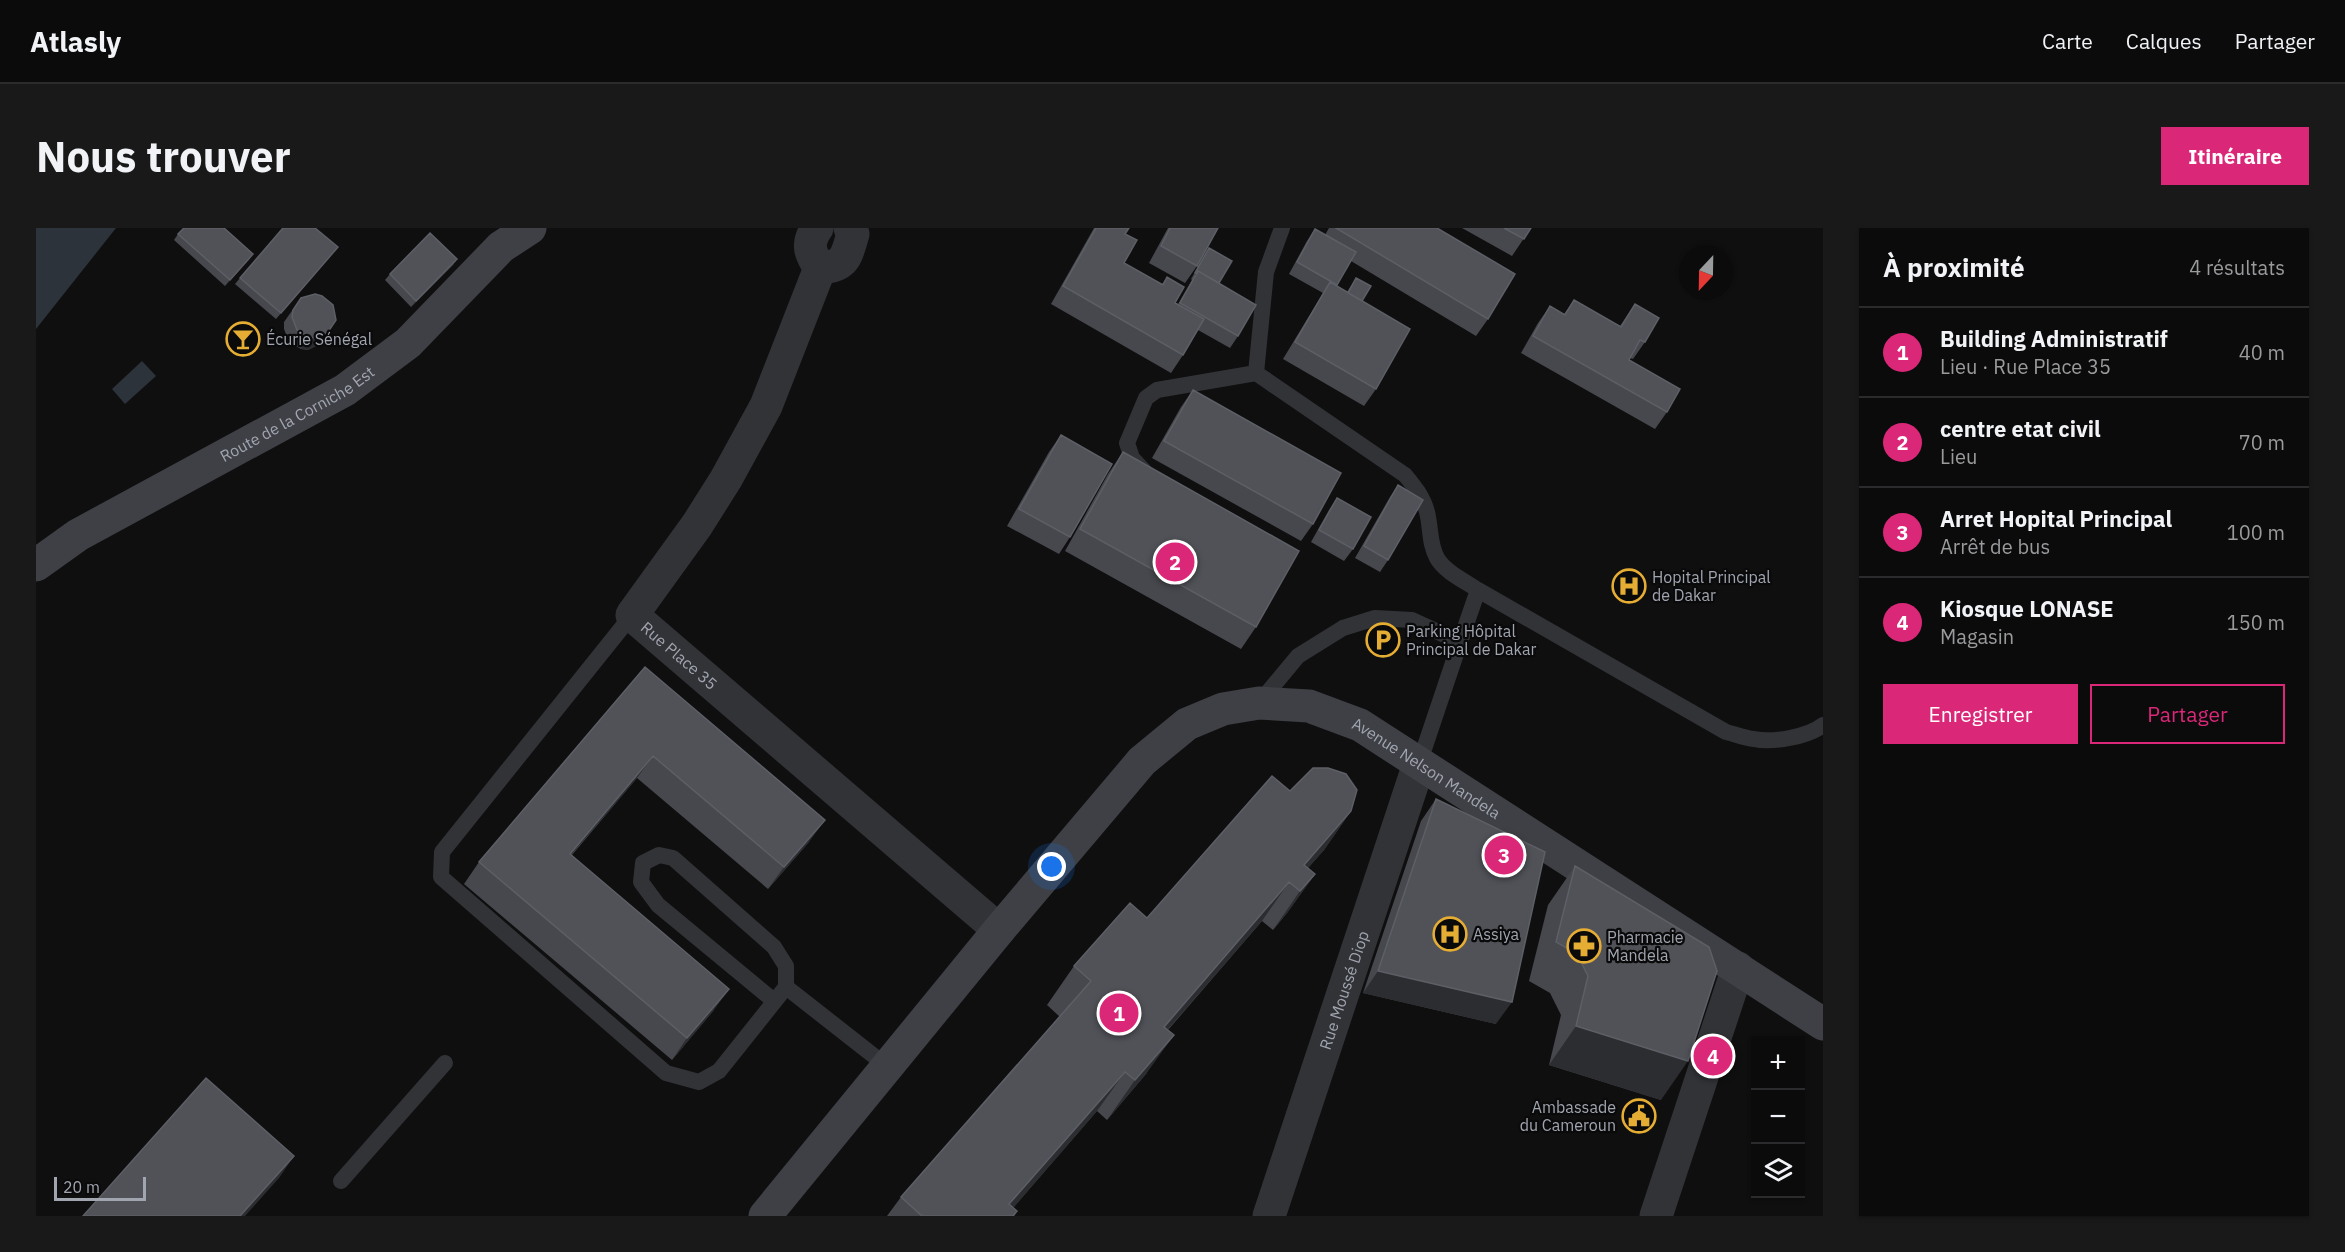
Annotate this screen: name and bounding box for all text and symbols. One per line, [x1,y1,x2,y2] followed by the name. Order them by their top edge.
[30,23,121,60] text: Atlasly
[2042,27,2093,55] text: Carte
[2126,27,2202,55] text: Calques
[2235,27,2315,55] text: Partager
[2161,127,2309,185] button: Itinéraire
[36,129,291,184] text: Nous trouver
[1679,246,1733,300] north arrow
[1883,250,2025,284] text: À proximité
[2189,254,2285,281] text: 4 résultats
[225,321,261,357] bar icon: Écurie Sénégal
[1940,324,2168,353] text: Building Administratif
[266,328,372,349] place label: Écurie Sénégal
[1897,339,1909,366] text: 1
[2239,339,2285,366] text: 40 m
[1940,353,2111,380] text: Lieu · Rue Place 35
[216,362,378,466] street label: Route de la Corniche Est
[1940,414,2101,443] text: centre etat civil
[1897,429,1909,456] text: 2
[2239,429,2285,456] text: 70 m
[1940,443,1977,470] text: Lieu
[1940,504,2172,533] text: Arret Hopital Principal
[1897,519,1909,546] text: 3
[2227,519,2285,546] text: 100 m
[1940,533,2050,560] text: Arrêt de bus
[1156,540,1194,584] pin: 2
[1652,567,1771,605] place label: Hopital Principal de Dakar
[1611,568,1647,604] hospital icon: Hopital Principal de Dakar
[1940,594,2114,623] text: Kiosque LONASE
[1897,609,1909,636] text: 4
[2227,609,2285,636] text: 150 m
[637,617,721,694] street label: Rue Place 35
[1406,621,1537,659] place label: Parking Hôpital Principal de Dakar
[1365,622,1401,658] parking icon: Parking Hôpital Principal de Dakar
[1940,623,2014,650] text: Magasin
[1883,684,2078,744] button: Enregistrer
[2090,684,2285,744] button: Partager
[1349,713,1505,823] street label: Avenue Nelson Mandela
[1484,832,1524,878] pin: 3
[1037,852,1066,881] your location
[1432,916,1468,952] hospital icon: Assiya
[1473,924,1520,944] place label: Assiya
[1607,927,1684,965] place label: Pharmacie Mandela
[1315,928,1373,1052] street label: Rue Moussé Diop
[1566,928,1602,964] pharmacy icon: Pharmacie Mandela
[1100,990,1138,1036] pin: 1
[1694,1034,1732,1078] pin: 4
[1751,1036,1805,1198] map controls
[1751,1036,1805,1090] button: +
[1751,1090,1805,1144] button: −
[1520,1097,1616,1135] place label: Ambassade du Cameroun
[1621,1098,1657,1134] public building icon: Ambassade du Cameroun
[1751,1144,1805,1198] button: layers
[54,1174,146,1202] scale bar
[63,1177,100,1197] text: 20 m

